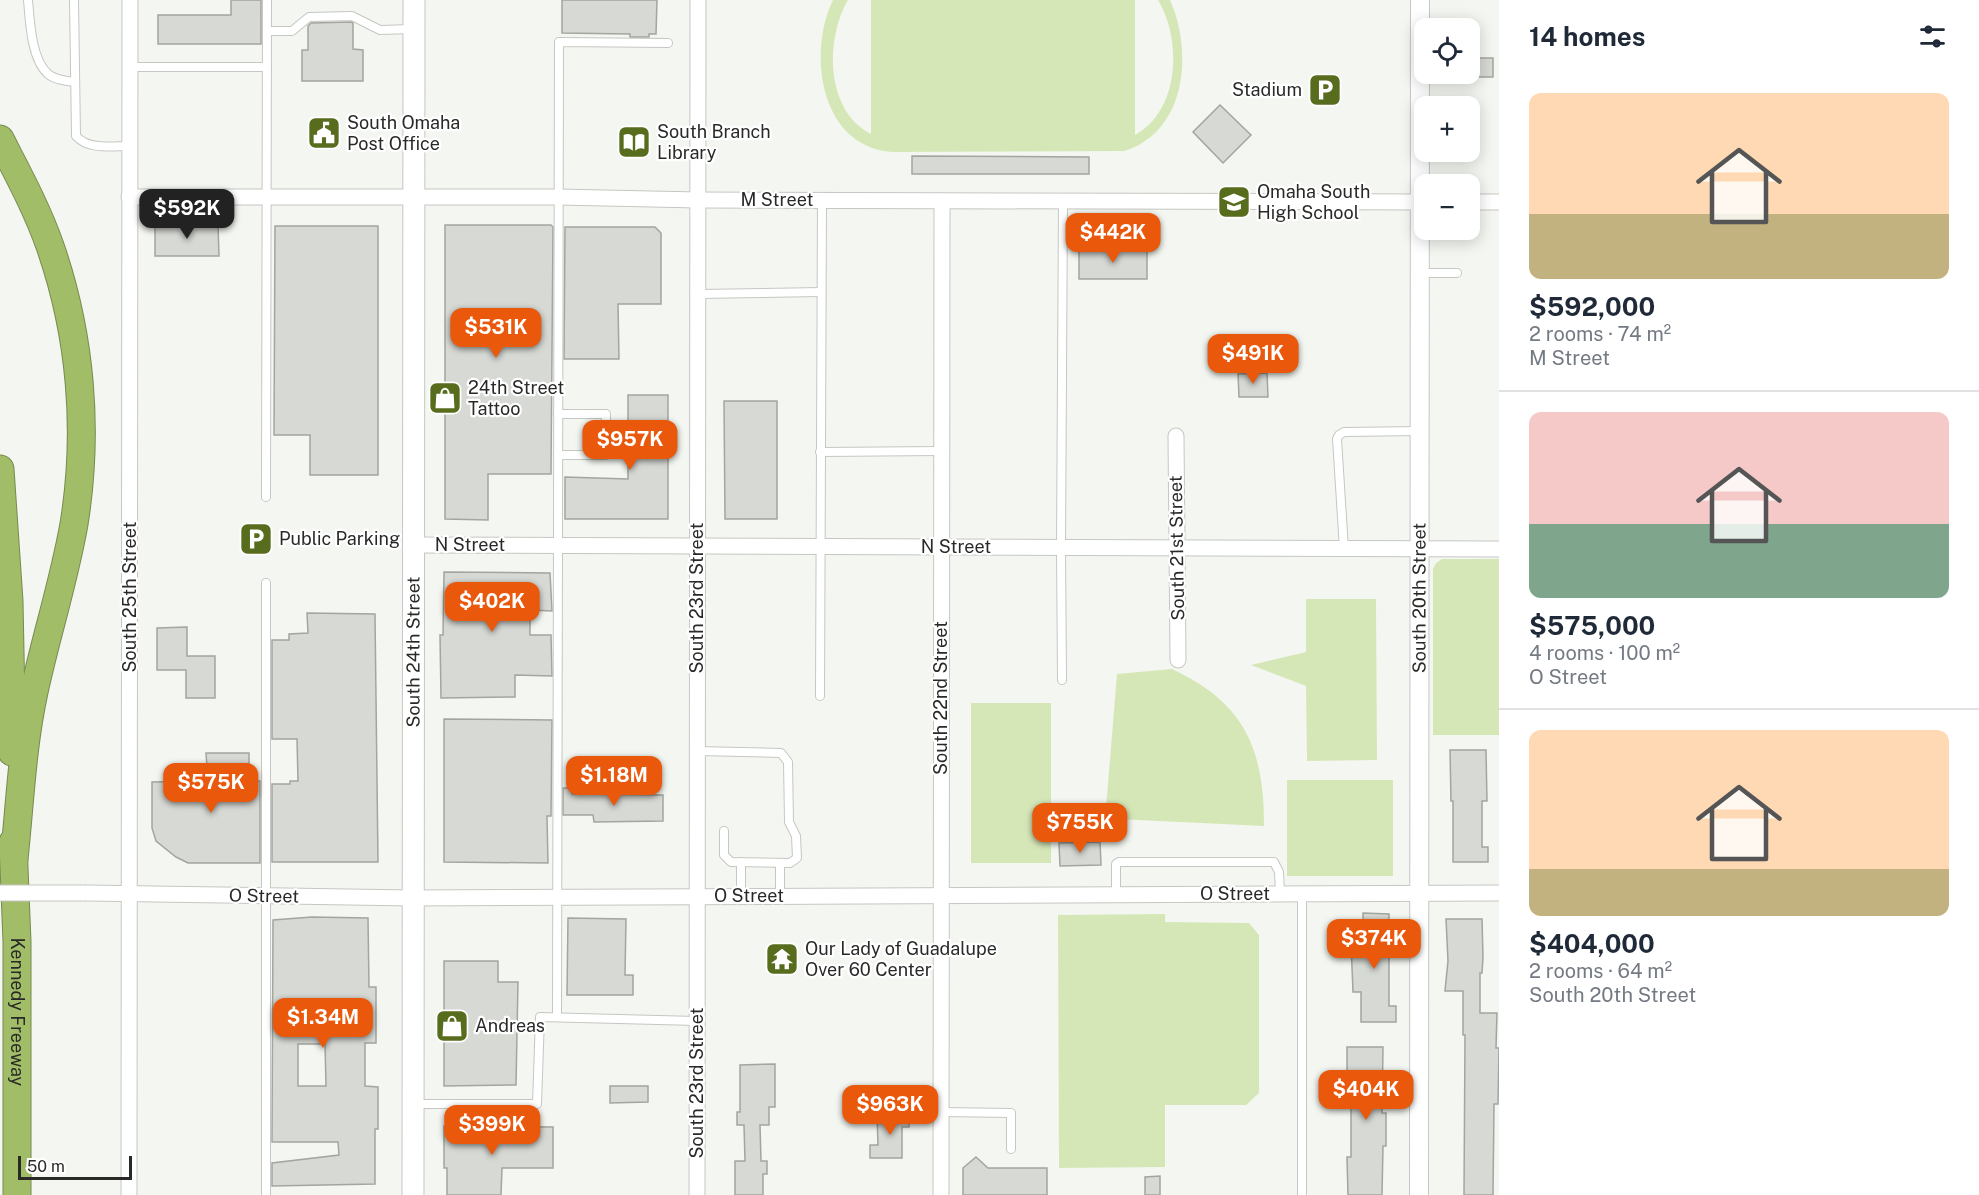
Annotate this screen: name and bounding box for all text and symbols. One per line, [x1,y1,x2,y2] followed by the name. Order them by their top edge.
[1414,18,1480,240] map controls
[1414,18,1480,84] button: locate
[1916,20,1949,53] icon: filters
[1529,21,1645,52] text: 14 homes
[1307,72,1343,108] parking icon: Stadium
[1232,79,1302,100] place label: Stadium
[1414,96,1480,162] button: +
[347,112,460,154] place label: South Omaha Post Office
[306,115,342,151] public building icon: South Omaha Post Office
[657,121,771,163] place label: South Branch Library
[616,124,652,160] library icon: South Branch Library
[1685,132,1793,240] icon: home
[1414,174,1480,240] button: −
[1257,181,1370,223] place label: Omaha South High School
[1216,184,1252,220] school or university icon: Omaha South High School
[145,189,229,240] pin: $592K
[741,189,813,210] street label: M Street
[153,196,221,220] text: $592K
[1071,213,1155,264] pin: $442K
[1080,220,1146,244] text: $442K
[1529,291,1655,322] text: $592,000
[454,308,538,359] pin: $531K
[464,315,528,339] text: $531K
[1529,322,1671,346] text: 2 rooms · 74 m²
[1211,334,1295,385] pin: $491K
[1222,341,1284,365] text: $491K
[1529,346,1610,370] text: M Street
[468,377,564,419] place label: 24th Street Tattoo
[427,380,463,416] shop icon: 24th Street Tattoo
[588,420,672,471] pin: $957K
[596,427,664,451] text: $957K
[1685,451,1793,559] icon: home
[1165,475,1188,621] street label: South 21st Street
[238,521,274,557] parking icon: Public Parking
[119,522,140,673] street label: South 25th Street
[686,522,707,674] street label: South 23rd Street
[1408,523,1430,673] street label: South 20th Street
[279,528,400,549] place label: Public Parking
[435,534,505,555] street label: N Street
[921,536,991,557] street label: N Street
[402,577,424,727] street label: South 24th Street
[450,582,534,633] pin: $402K
[459,589,525,613] text: $402K
[1529,610,1655,641] text: $575,000
[930,621,951,775] street label: South 22nd Street
[1529,641,1680,665] text: 4 rooms · 100 m²
[1529,665,1607,689] text: O Street
[565,756,663,807] pin: $1.18M
[169,763,253,814] pin: $575K
[580,763,648,787] text: $1.18M
[1685,769,1793,877] icon: home
[177,770,245,794] text: $575K
[1038,803,1122,854] pin: $755K
[1046,810,1114,834] text: $755K
[1200,883,1270,904] street label: O Street
[229,884,299,907] street label: O Street
[714,885,784,906] street label: O Street
[1332,919,1416,970] pin: $374K
[1341,926,1407,950] text: $374K
[1529,928,1655,959] text: $404,000
[7,938,28,1087] street label: Kennedy Freeway
[805,938,997,980] place label: Our Lady of Guadalupe Over 60 Center
[764,941,800,977] temple icon: Our Lady of Guadalupe Over 60 Center
[1529,959,1672,983] text: 2 rooms · 64 m²
[1529,983,1696,1007] text: South 20th Street
[274,998,372,1049] pin: $1.34M
[287,1005,359,1029] text: $1.34M
[686,1007,707,1159] street label: South 23rd Street
[434,1008,470,1044] shop icon: Andreas
[475,1015,545,1036] place label: Andreas
[1324,1070,1408,1121] pin: $404K
[1332,1077,1400,1101] text: $404K
[848,1085,932,1136] pin: $963K
[856,1092,924,1116] text: $963K
[450,1105,534,1156] pin: $399K
[458,1112,526,1136] text: $399K
[18,1153,132,1180] scale bar
[27,1157,65,1176] text: 50 m

